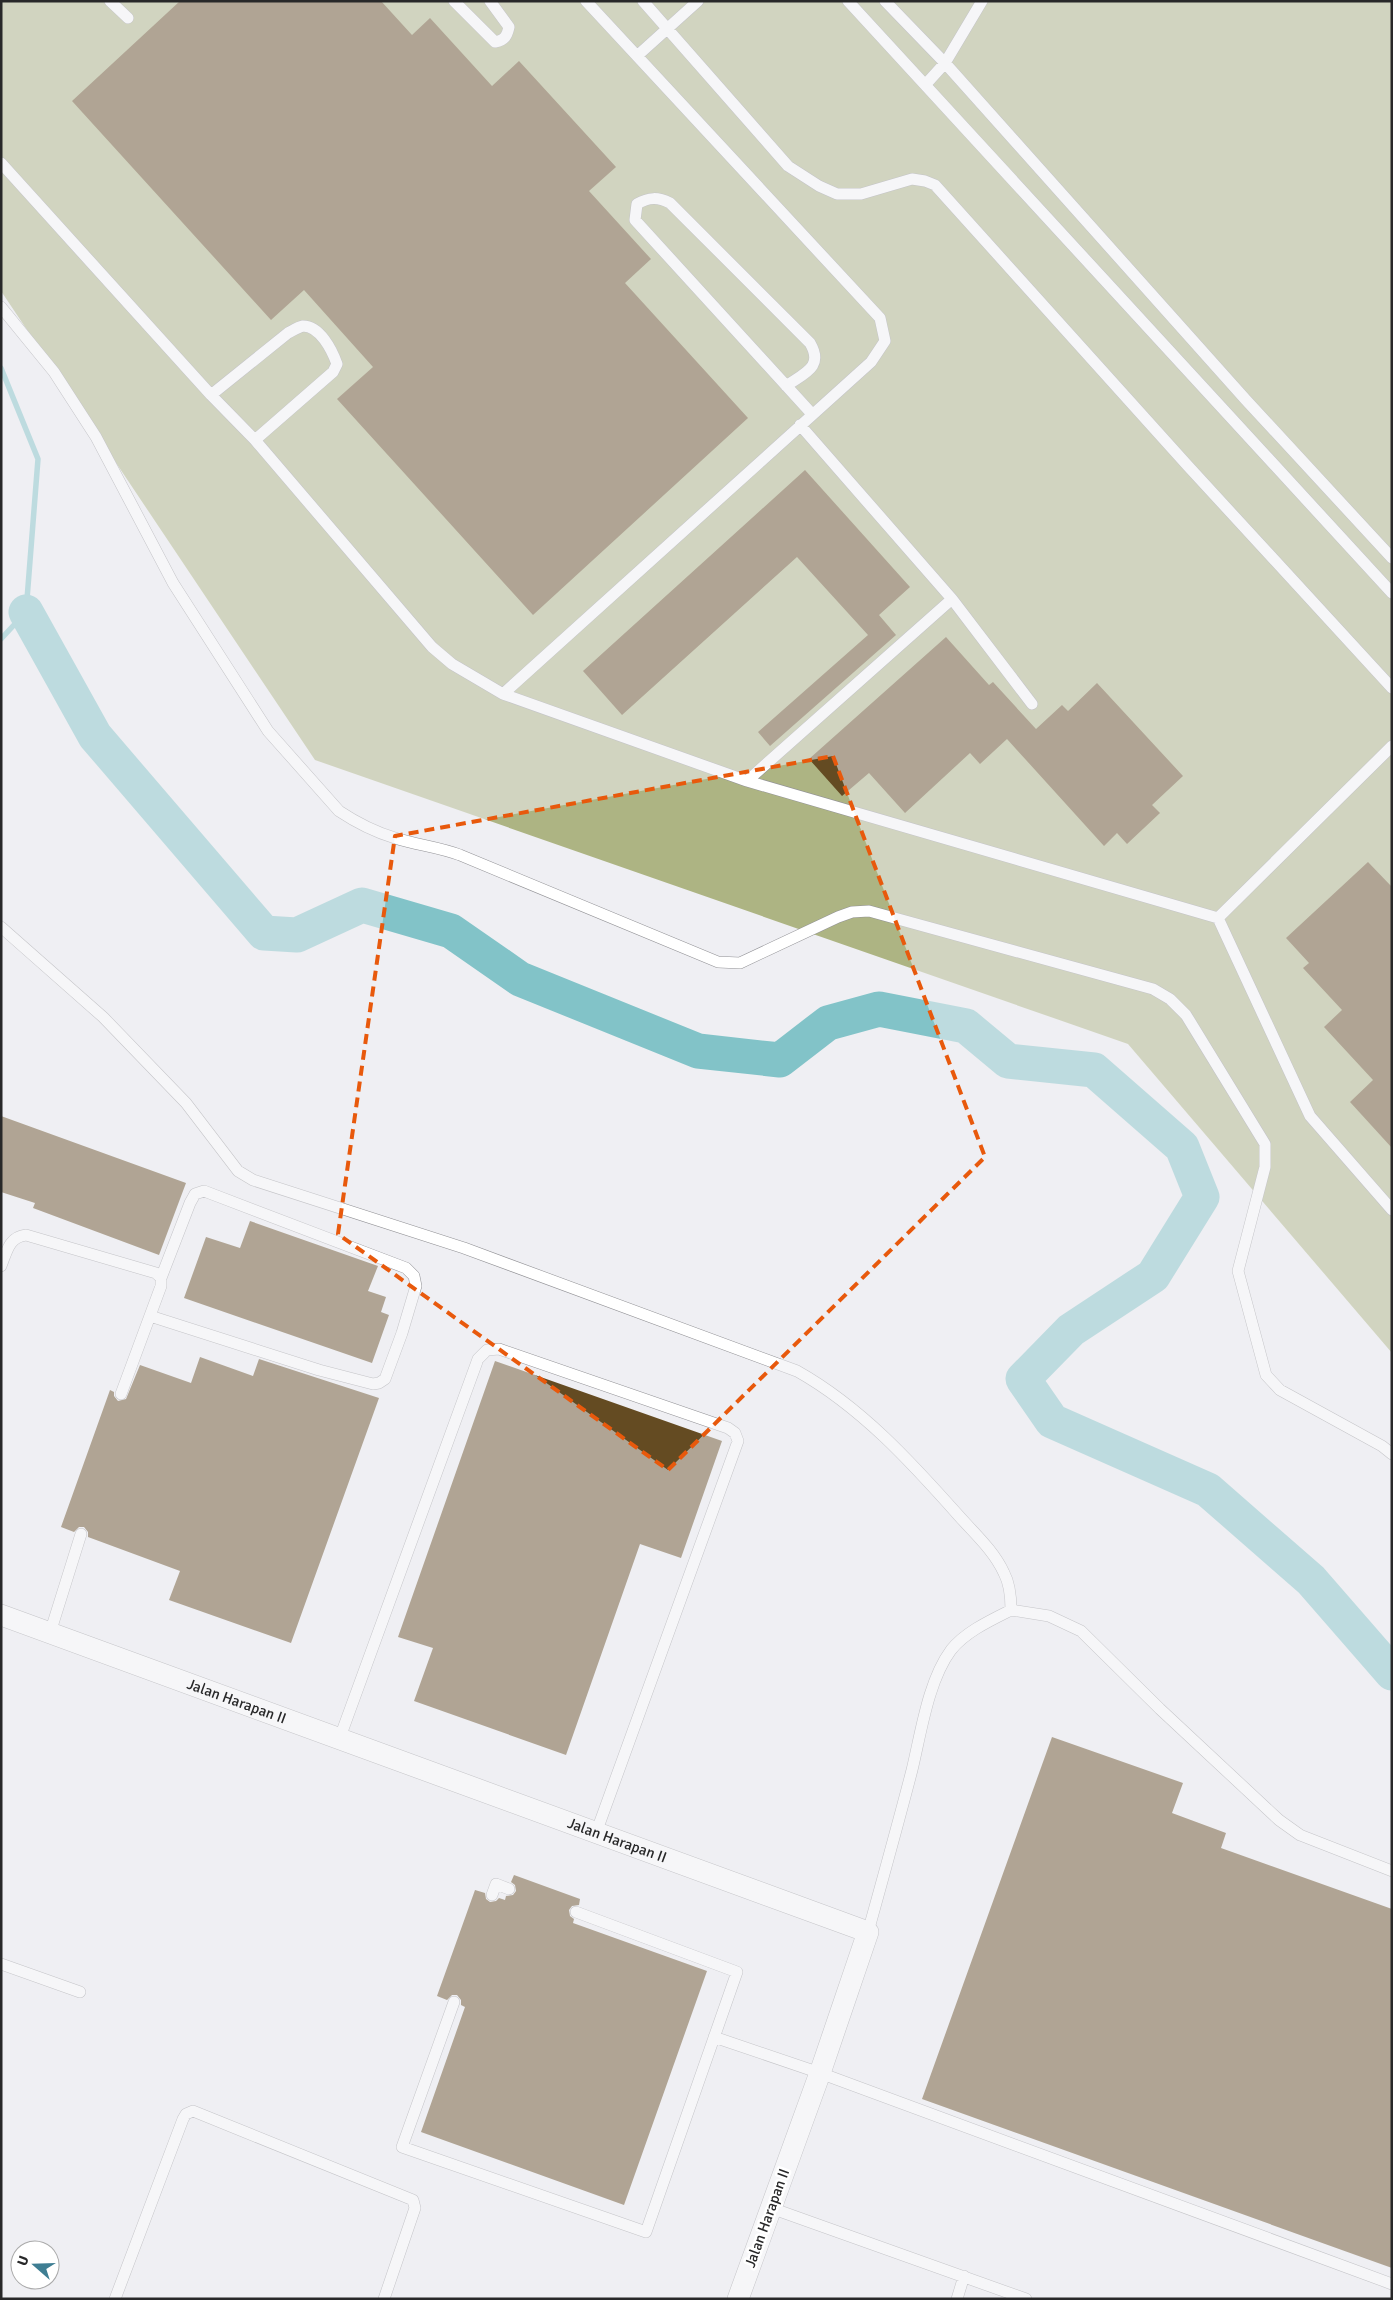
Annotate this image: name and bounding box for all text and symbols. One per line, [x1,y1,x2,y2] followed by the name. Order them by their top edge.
[185,1675,289,1728] street label: Jalan Harapan II
[565,1814,669,1867] street label: Jalan Harapan II
[741,2166,793,2270] street label: Jalan Harapan II
[10,2240,60,2290] north arrow
[14,2253,33,2268] text: U

